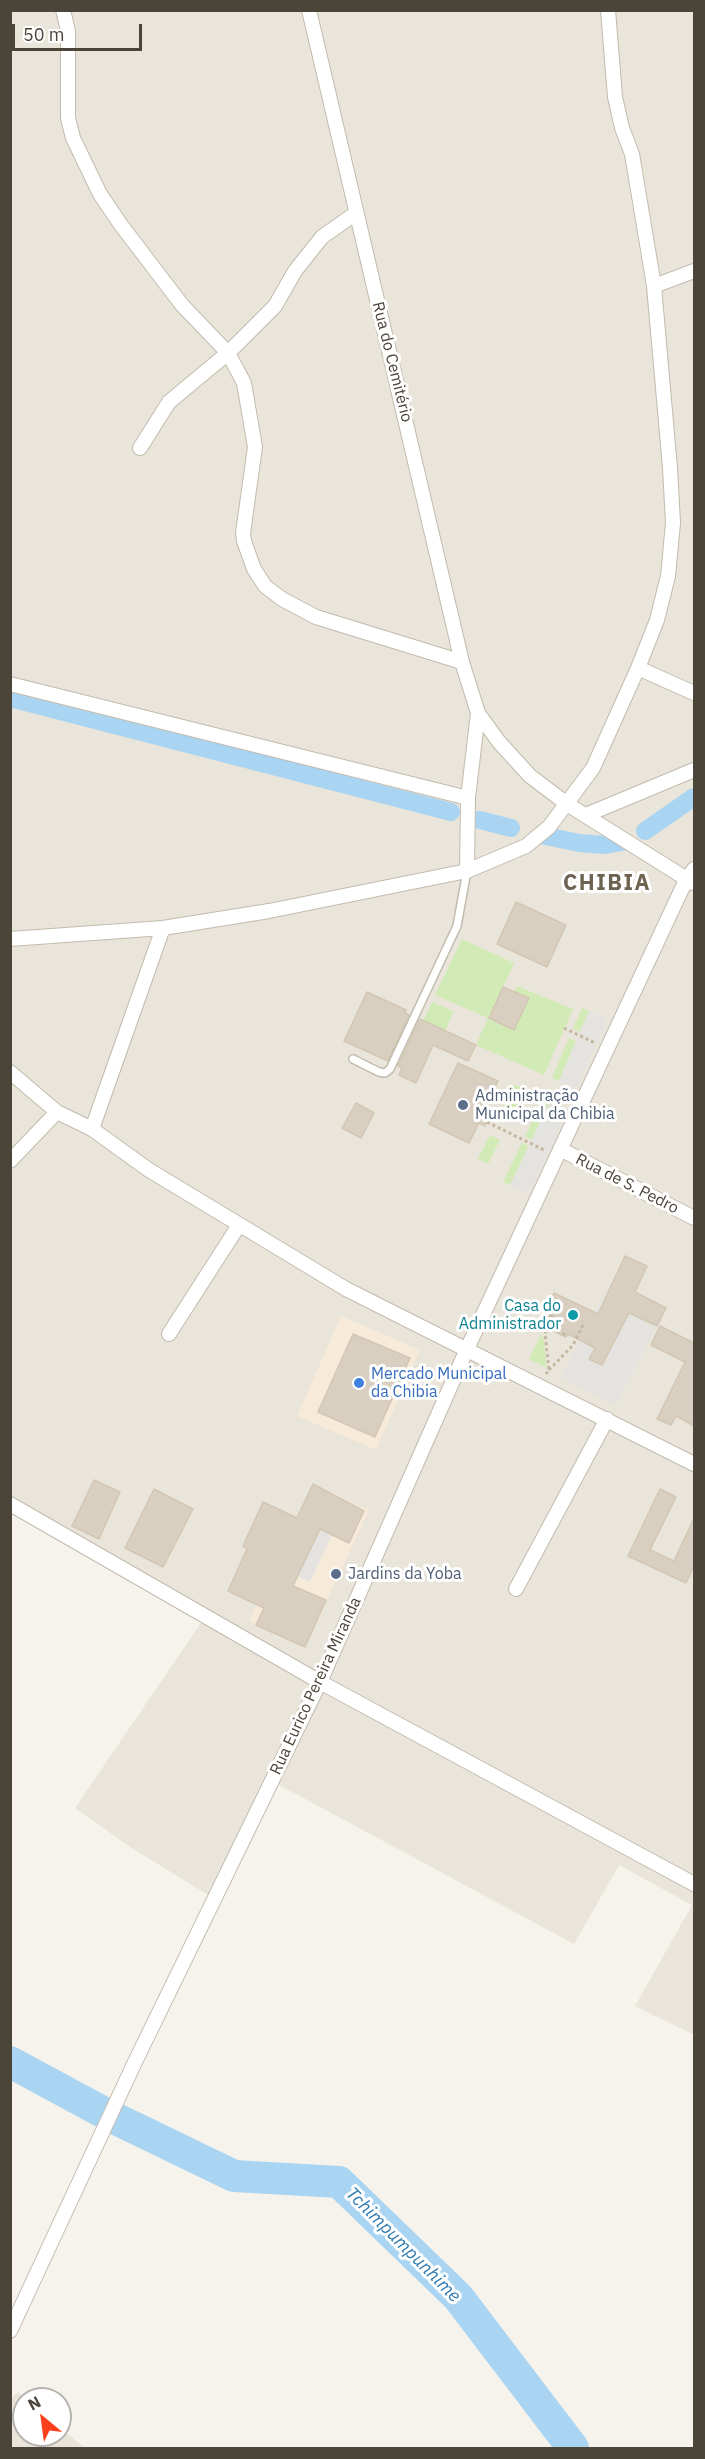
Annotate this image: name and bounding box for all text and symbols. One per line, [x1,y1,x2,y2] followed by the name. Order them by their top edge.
[15,12,146,50] scale bar
[23,23,65,46] text: 50 m
[368,300,416,424] street label: Rua do Cemitério
[563,871,651,897] district label: CHIBIA
[475,1086,615,1124] place label: Administração Municipal da Chibia
[456,1098,470,1112] marker: Administração Municipal da Chibia
[572,1150,682,1218] street label: Rua de S. Pedro
[459,1296,561,1334] place label: Casa do Administrador
[566,1308,580,1322] marker: Casa do Administrador
[371,1364,507,1402] place label: Mercado Municipal da Chibia
[352,1376,366,1390] marker: Mercado Municipal da Chibia
[348,1564,461,1584] place label: Jardins da Yoba
[329,1567,343,1581] marker: Jardins da Yoba
[266,1594,366,1778] street label: Rua Eurico Pereira Miranda
[341,2183,465,2307] water label: Tchimpumpunhime
[12,2387,72,2447] north arrow
[24,2391,44,2415] text: N

